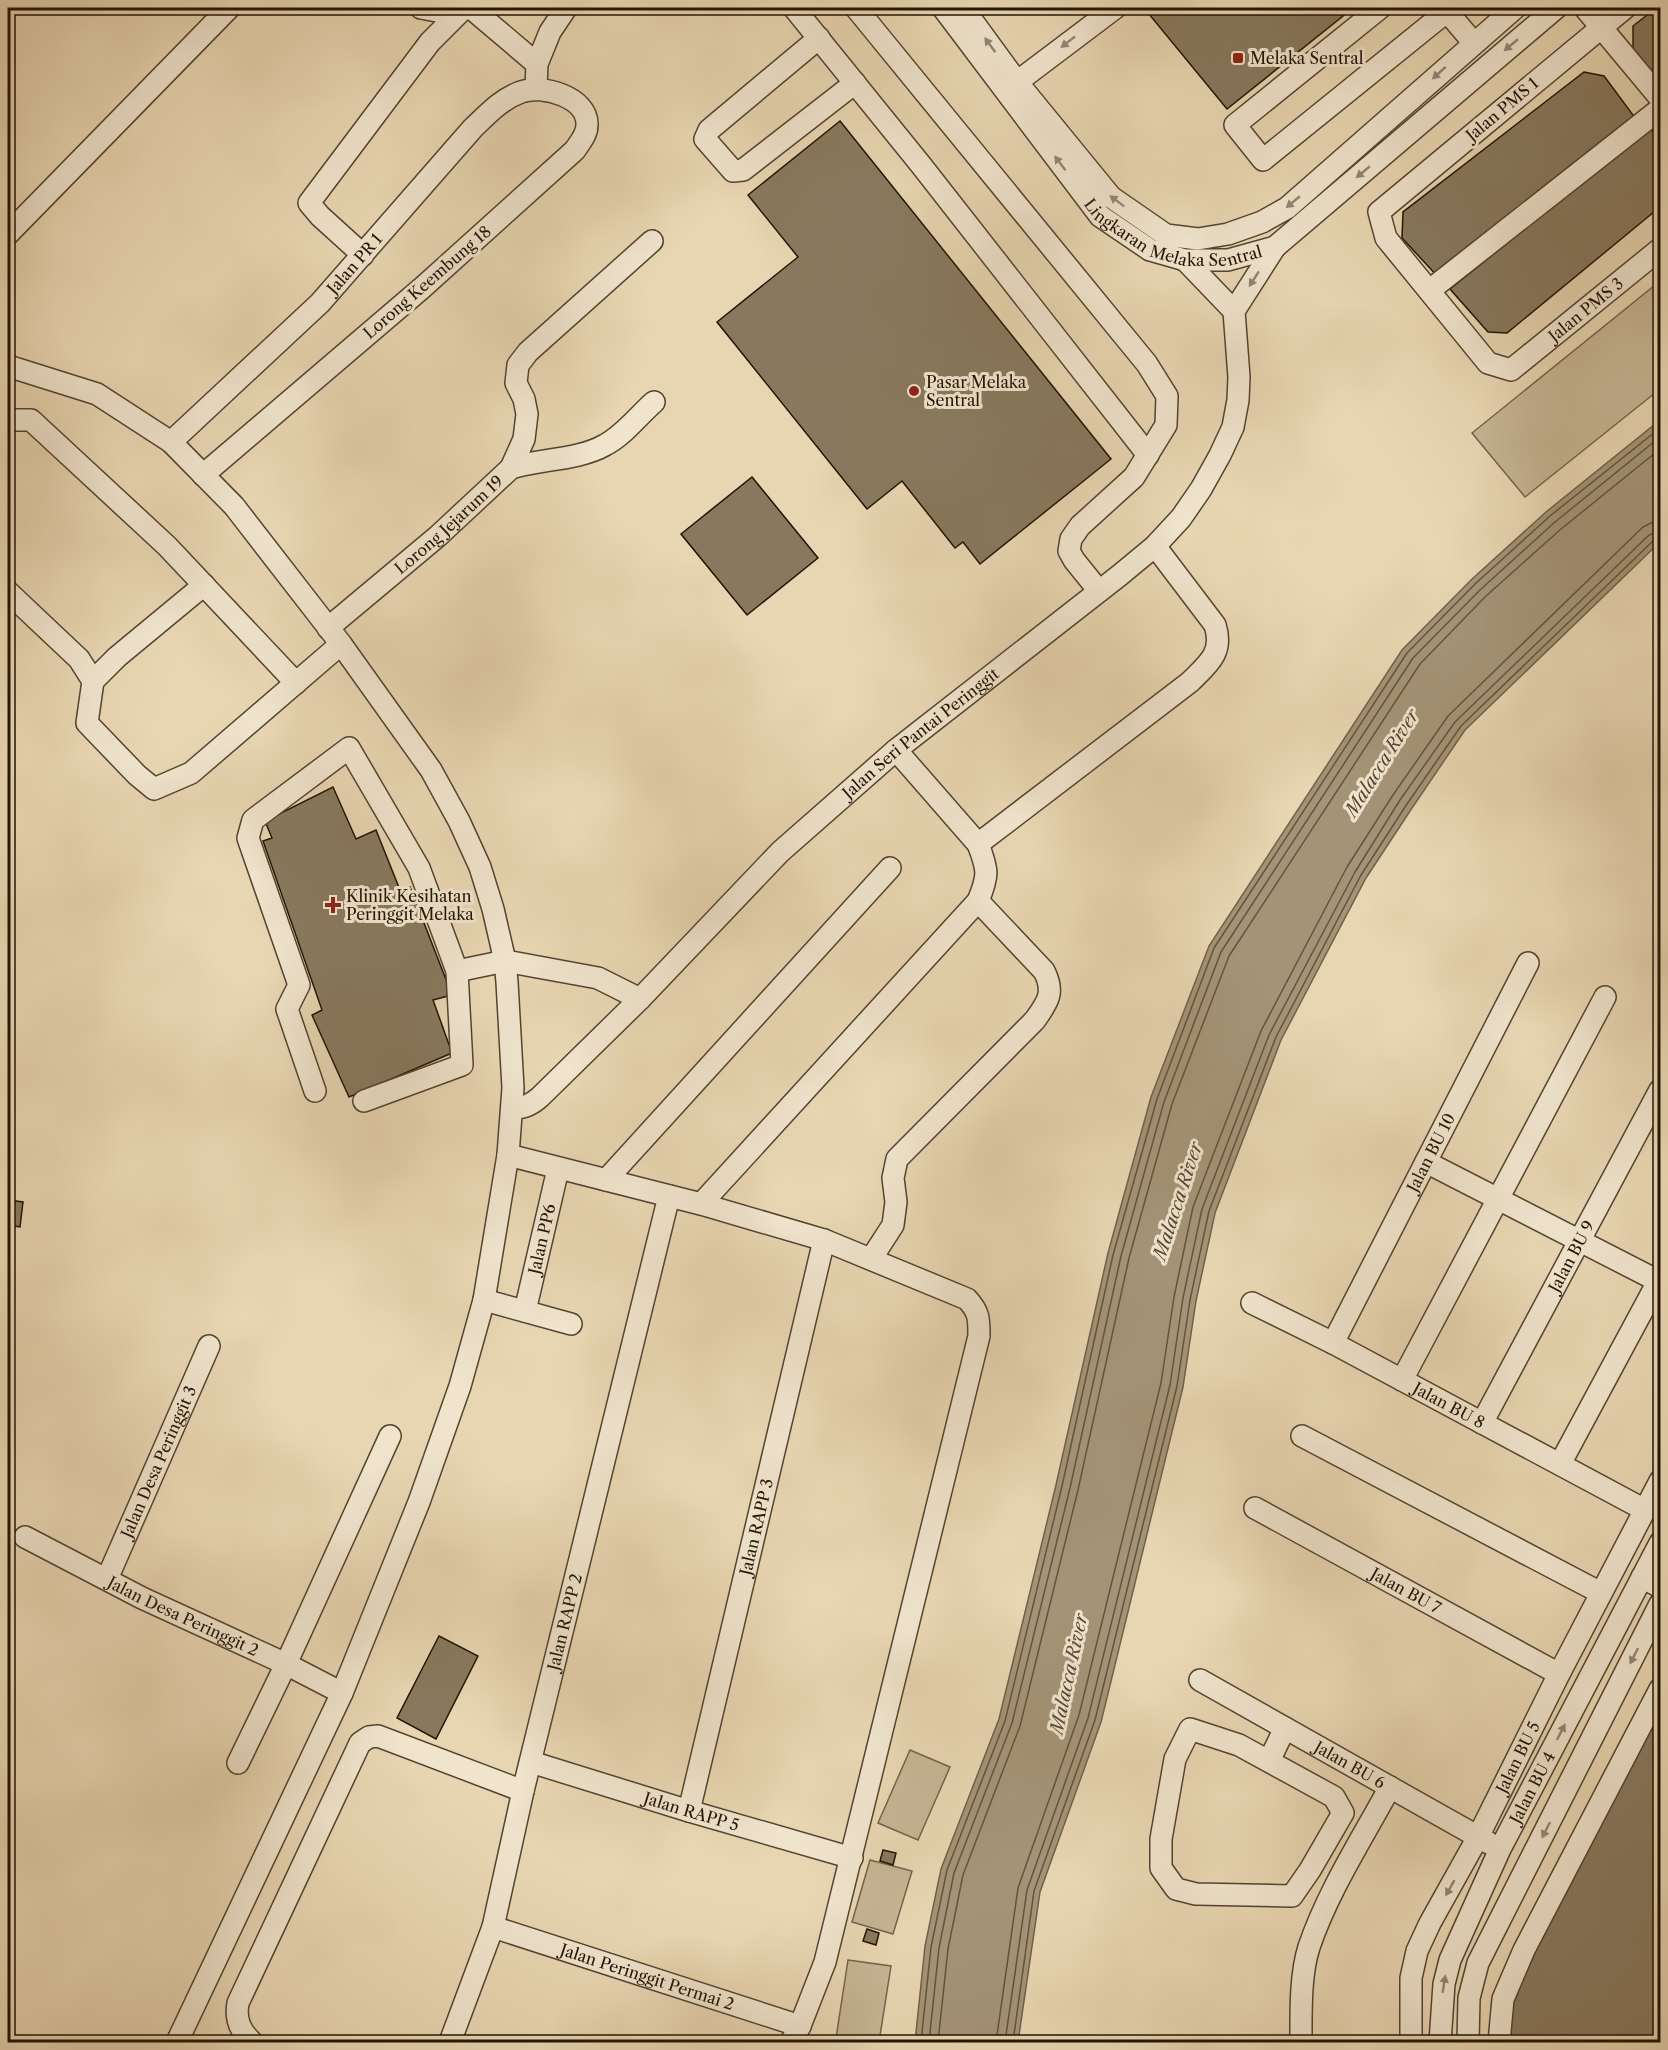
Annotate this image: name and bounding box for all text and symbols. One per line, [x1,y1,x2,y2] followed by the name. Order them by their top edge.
[1060,36,1076,49] one-way arrow
[984,37,996,53] one-way arrow
[1503,39,1519,52] one-way arrow
[1250,48,1364,68] place label: Melaka Sentral
[1231,51,1245,65] marker: Melaka Sentral
[1431,66,1446,80] one-way arrow
[1459,73,1543,147] street label: Jalan PMS 1
[1054,155,1066,171] one-way arrow
[1356,165,1371,178] one-way arrow
[1080,194,1264,270] street label: Lingkaran Melaka Sentral
[1110,195,1125,207] one-way arrow
[1285,196,1301,209] one-way arrow
[359,221,495,343] street label: Lorong Keembung 18
[321,229,386,300] street label: Jalan PR 1
[1249,271,1260,287] one-way arrow
[1542,273,1627,348] street label: Jalan PMS 3
[926,372,1027,410] place label: Pasar Melaka Sentral
[907,384,921,398] marker: Pasar Melaka Sentral
[390,471,507,578] street label: Lorong Jejarum 19
[836,663,1003,805] street label: Jalan Seri Pantai Peringgit
[1339,704,1425,822] water label: Malacca River
[346,886,474,924] place label: Klinik Kesihatan Peringgit Melaka
[324,896,342,914] marker: Klinik Kesihatan Peringgit Melaka
[1401,1110,1459,1198] street label: Jalan BU 10
[1148,1138,1208,1265] water label: Malacca River
[523,1202,560,1279] street label: Jalan PP6
[1542,1217,1598,1298] street label: Jalan BU 9
[1407,1376,1488,1432] street label: Jalan BU 8
[115,1383,200,1544] street label: Jalan Desa Peringgit 3
[734,1477,777,1580] street label: Jalan RAPP 3
[1365,1562,1445,1618] street label: Jalan BU 7
[102,1571,262,1660] street label: Jalan Desa Peringgit 2
[542,1572,586,1675] street label: Jalan RAPP 2
[1045,1610,1093,1738] water label: Malacca River
[1629,1648,1639,1665] one-way arrow
[1490,1718,1544,1799] street label: Jalan BU 5
[1556,1723,1566,1741] one-way arrow
[1308,1735,1389,1792] street label: Jalan BU 6
[1504,1748,1559,1830] street label: Jalan BU 4
[639,1787,742,1835] street label: Jalan RAPP 5
[1541,1822,1551,1839] one-way arrow
[1445,1880,1455,1897] one-way arrow
[555,1938,737,2014] street label: Jalan Peringgit Permai 2
[1440,1975,1449,1994] one-way arrow

